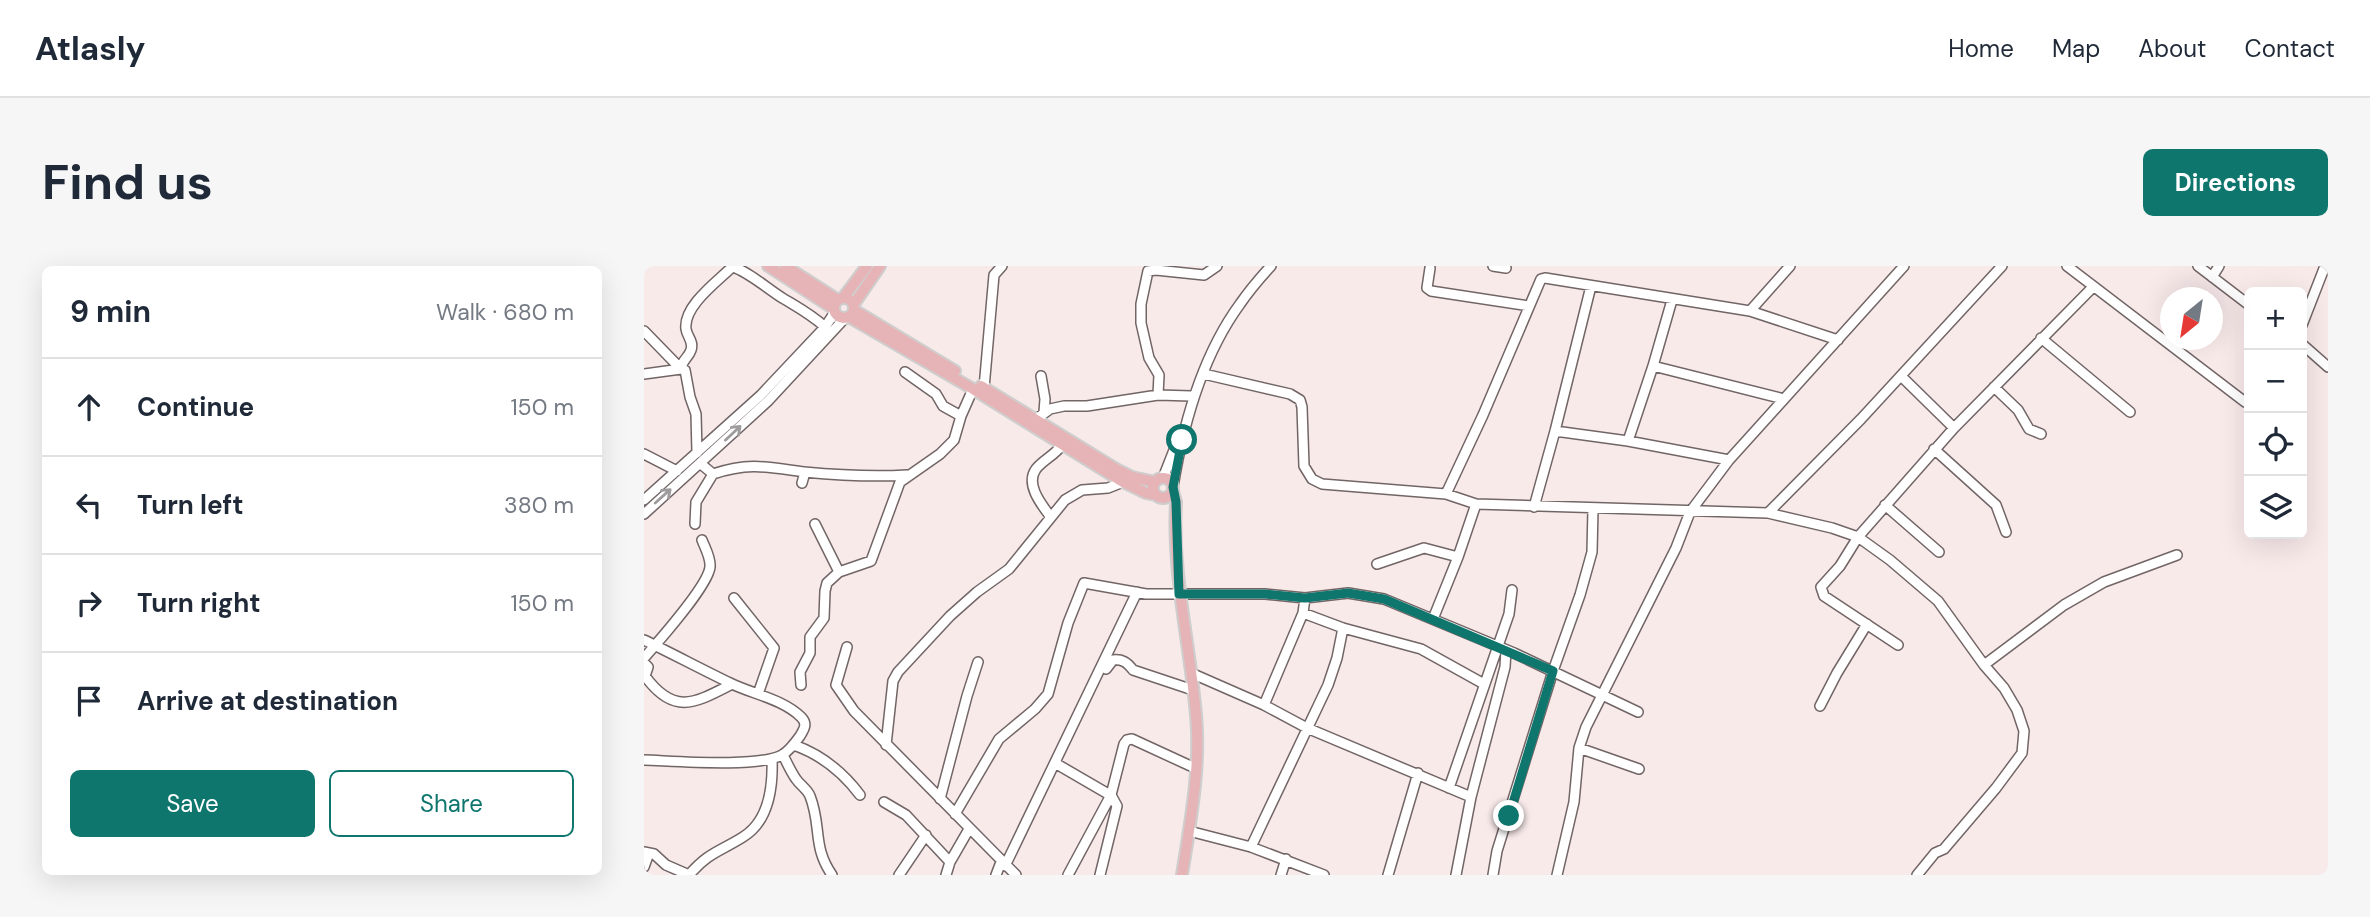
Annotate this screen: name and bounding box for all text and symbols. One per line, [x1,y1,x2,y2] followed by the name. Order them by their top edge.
[35,27,145,70] text: Atlasly
[1948,33,2014,64] text: Home
[2052,33,2100,64] text: Map
[2138,33,2207,64] text: About
[2245,33,2335,64] text: Contact
[2143,149,2328,216] button: Directions
[42,150,213,214] text: Find us
[2160,287,2223,350] north arrow
[2244,287,2307,539] map controls
[2244,287,2307,350] button: +
[70,292,151,331] text: 9 min
[436,297,574,327] text: Walk · 680 m
[2244,350,2307,413] button: −
[70,388,108,426] icon: ahead
[137,390,254,424] text: Continue
[510,392,574,422] text: 150 m
[2244,413,2307,476] button: locate
[1166,424,1197,455] route start
[724,425,741,442] one-way arrow
[2244,476,2307,539] button: layers
[70,486,108,524] icon: left
[137,488,244,522] text: Turn left
[654,488,672,504] one-way arrow
[504,490,574,520] text: 380 m
[70,584,108,622] icon: right
[137,586,261,620] text: Turn right
[510,588,574,618] text: 150 m
[70,682,108,720] icon: arrive
[137,684,398,718] text: Arrive at destination
[70,770,315,837] button: Save
[329,770,574,837] button: Share
[1493,800,1524,831] route end

